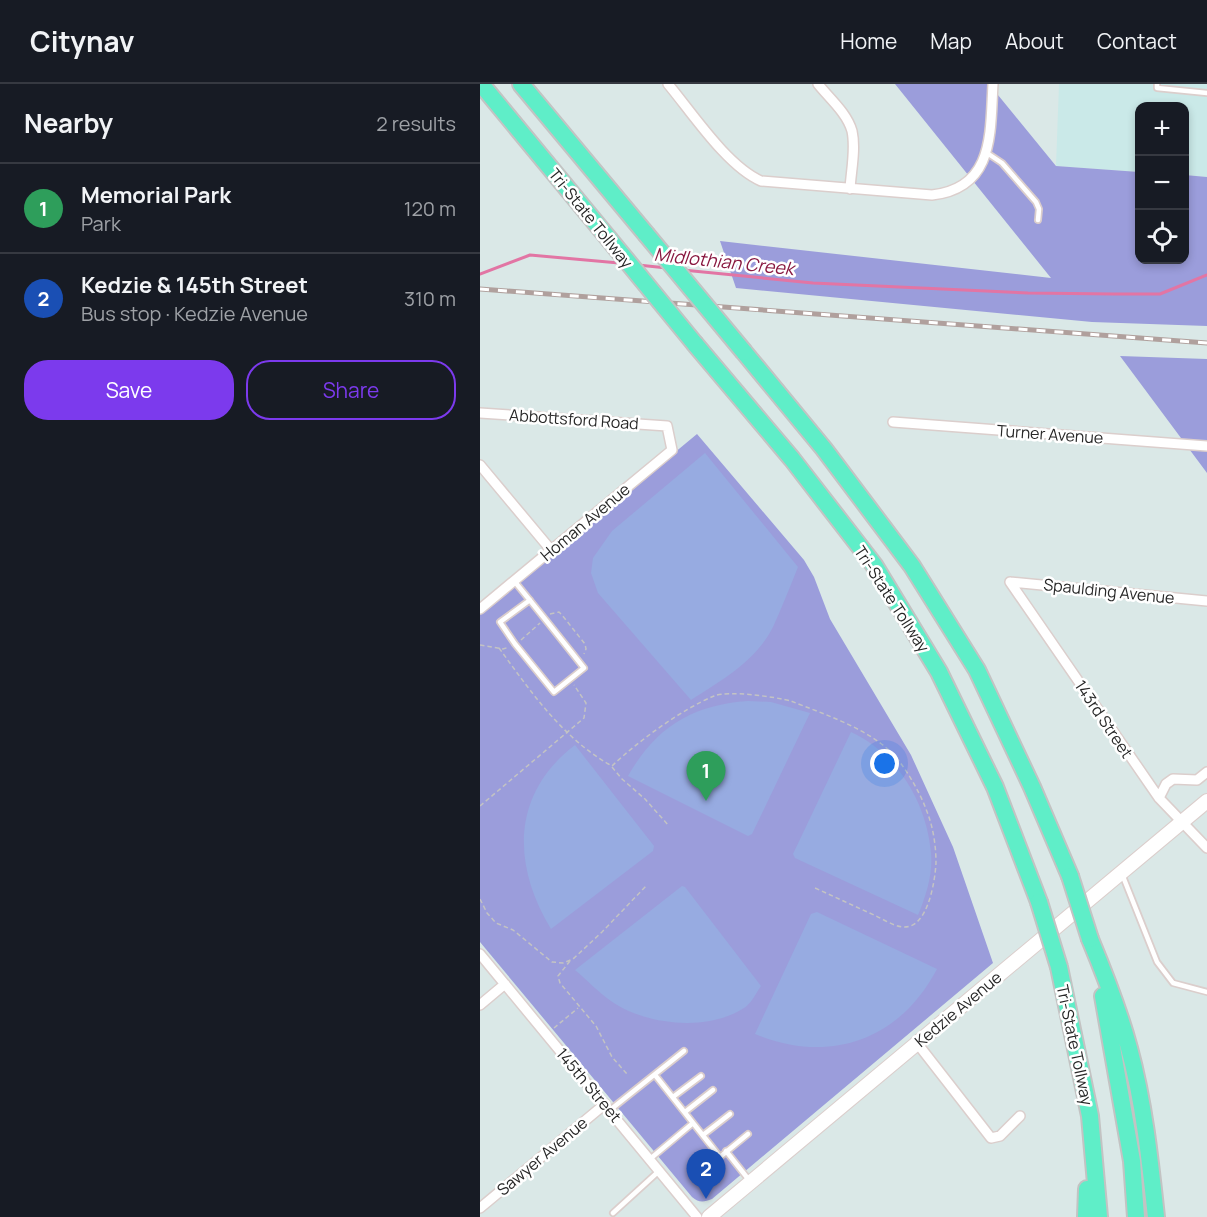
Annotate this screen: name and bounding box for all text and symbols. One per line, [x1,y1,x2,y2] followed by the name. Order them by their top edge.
[30,22,134,60] text: Citynav
[840,27,897,55] text: Home
[930,27,972,55] text: Map
[1005,27,1064,55] text: About
[1097,27,1177,55] text: Contact
[1135,102,1189,264] map controls
[1135,102,1189,156] button: +
[24,105,113,141] text: Nearby
[376,110,456,137] text: 2 results
[1135,156,1189,210] button: −
[544,163,638,273] street label: Tri-State Tollway
[81,180,231,210] text: Memorial Park
[39,195,48,222] text: 1
[404,195,456,222] text: 120 m
[81,210,121,237] text: Park
[1135,210,1189,264] button: locate
[653,242,798,281] water label: Midlothian Creek
[81,270,308,300] text: Kedzie & 145th Street
[38,285,49,312] text: 2
[404,285,456,312] text: 310 m
[81,300,308,327] text: Bus stop · Kedzie Avenue
[24,360,234,420] button: Save
[246,360,456,420] button: Share
[508,403,640,435] street label: Abbottsford Road
[996,419,1104,449] street label: Turner Avenue
[536,478,634,566] street label: Homan Avenue
[849,542,935,657] street label: Tri-State Tollway
[1042,573,1176,609] street label: Spaulding Avenue
[1070,676,1138,762] street label: 143rd Street
[870,749,899,778] your location
[686,752,726,801] pin: 1
[910,966,1006,1052] street label: Kedzie Avenue
[1051,983,1099,1108] street label: Tri-State Tollway
[551,1043,627,1127] street label: 145th Street
[492,1112,592,1200] street label: Sawyer Avenue
[686,1150,726,1199] pin: 2

